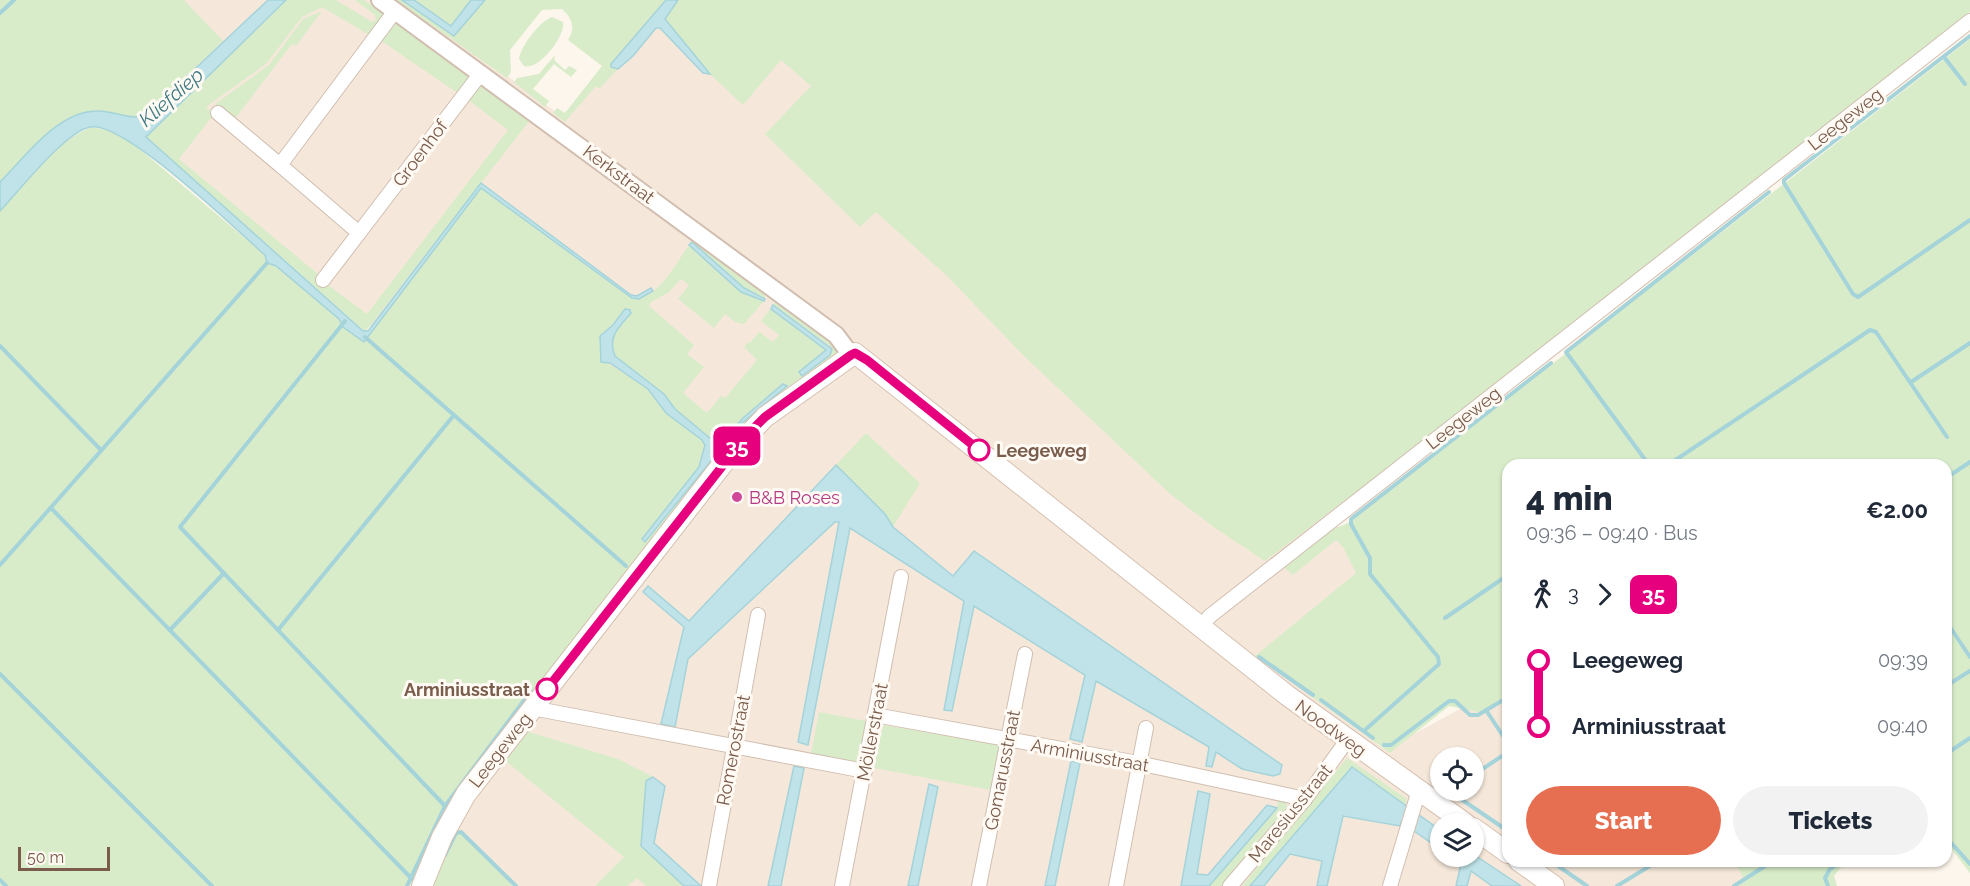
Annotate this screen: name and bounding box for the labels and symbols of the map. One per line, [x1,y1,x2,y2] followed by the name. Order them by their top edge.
[134,62,208,131] water label: Kliefdiep
[1804,83,1886,155] street label: Leegeweg
[388,115,452,190] street label: Groenhof
[579,140,659,208] street label: Kerkstraat
[1422,382,1504,454] street label: Leegeweg
[710,426,764,466] line badge: 35
[968,439,990,461] marker: Leegeweg
[996,440,1087,461] place label: Leegeweg
[749,487,840,508] place label: B&B Roses
[730,490,744,504] marker: B&B Roses
[536,678,558,700] marker: Arminiusstraat
[404,679,530,700] place label: Arminiusstraat
[852,681,892,783] street label: Möllerstraat
[712,693,754,807] street label: Romerostraat
[1292,695,1370,761] street label: Noodweg
[980,708,1024,832] street label: Gomarusstraat
[464,709,536,791] street label: Leegeweg
[1029,734,1151,776] street label: Arminiusstraat
[1244,759,1336,867] street label: Maresiusstraat
[18,844,110,872] scale bar

